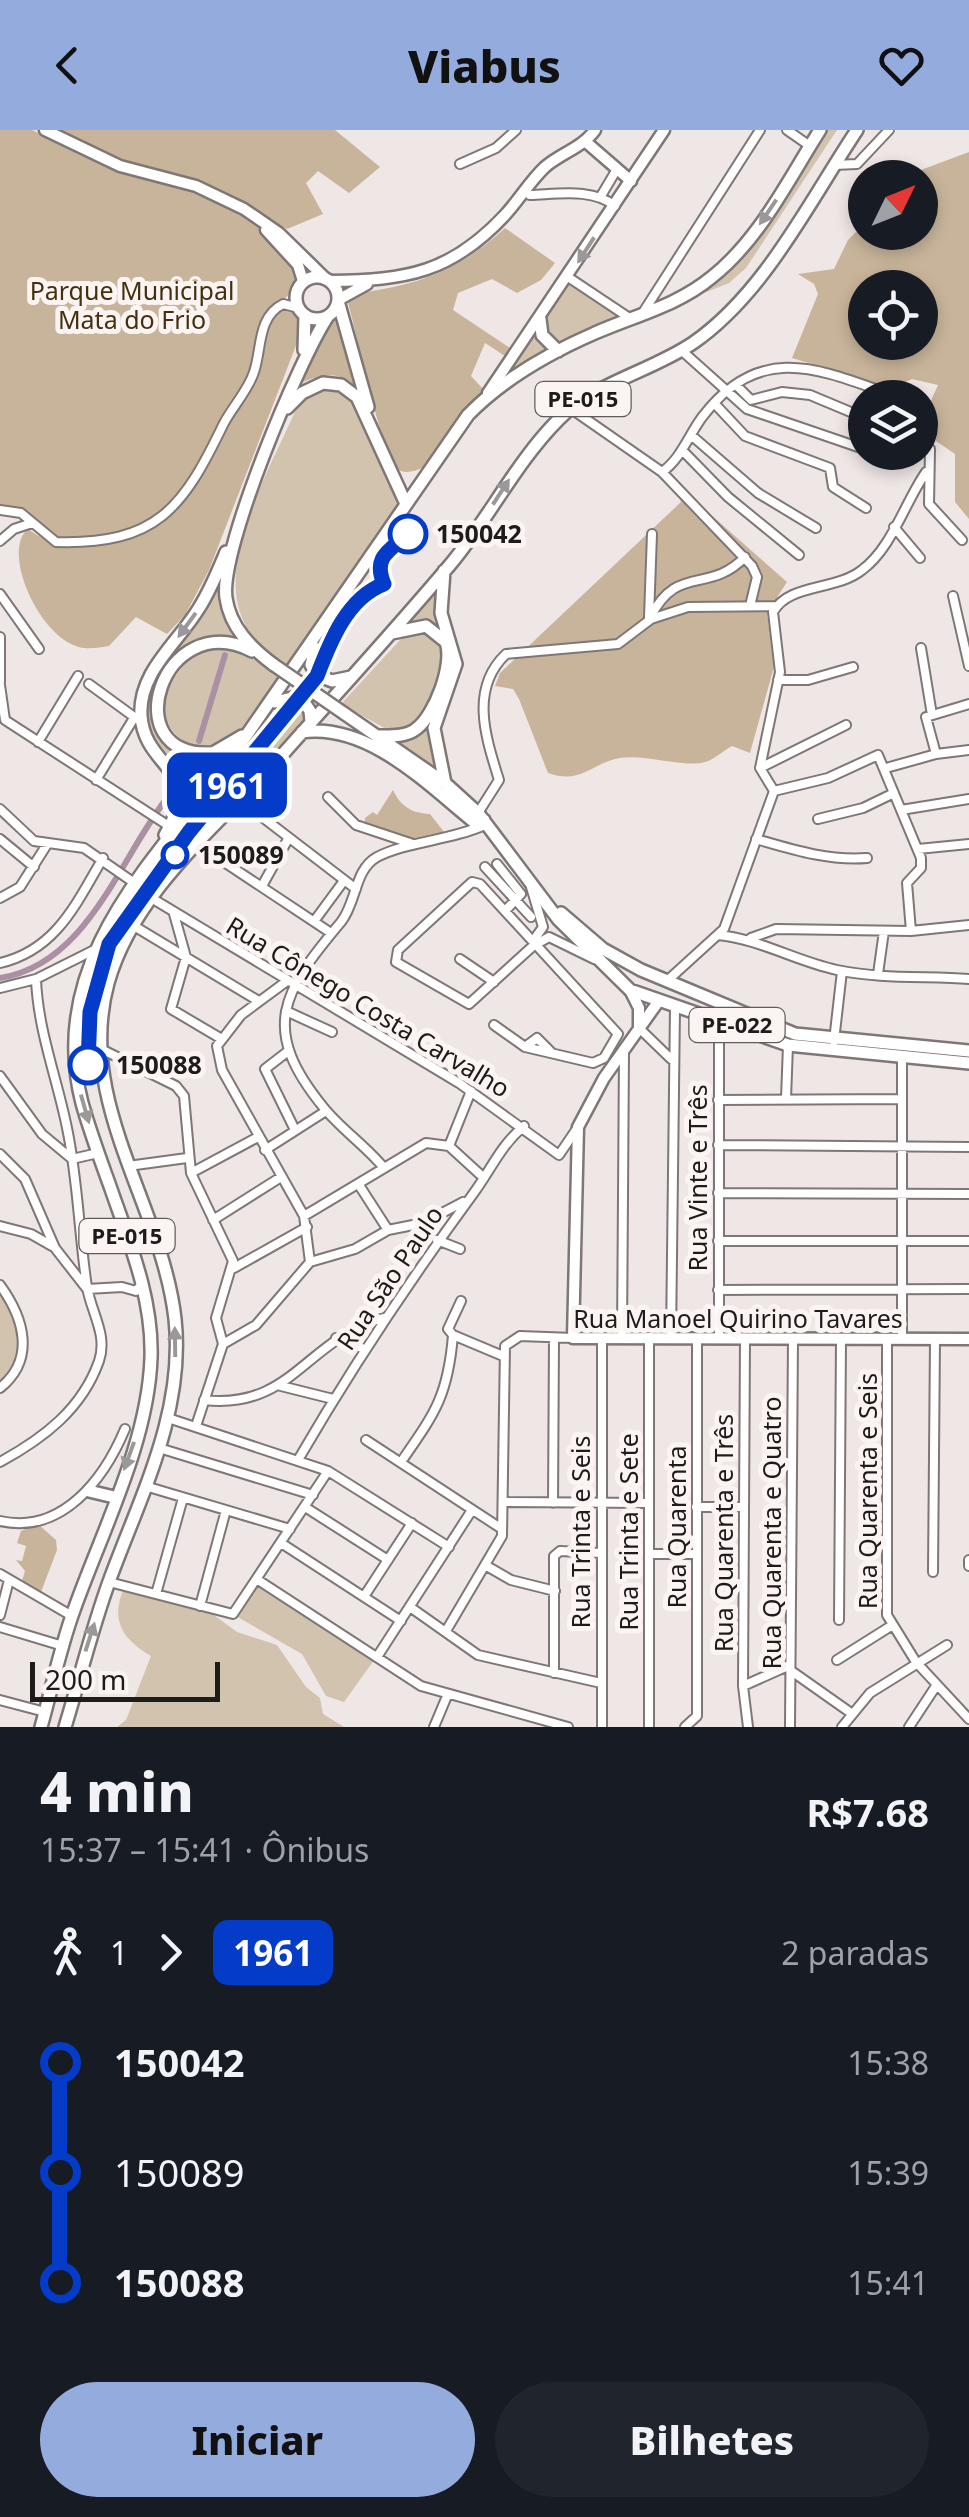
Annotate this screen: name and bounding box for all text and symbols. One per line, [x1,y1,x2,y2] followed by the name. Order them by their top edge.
[408,35,561,96] text: Viabus
[40,38,95,93] icon: back
[874,38,929,93] icon: heart
[848,160,938,250] north arrow
[848,160,938,470] map controls
[759,199,778,226] one-way arrow
[577,237,596,264] one-way arrow
[848,270,938,360] button: locate
[30,273,234,336] park label: Parque Municipal Mata do Frio
[848,380,938,470] button: layers
[536,382,630,416] road number: PE-015
[492,478,510,505] one-way arrow
[389,515,427,553] marker: 150042
[436,516,522,550] place label: 150042
[178,612,197,638] one-way arrow
[157,752,297,818] line badge: 1961
[187,762,267,809] text: 1961
[198,837,284,871] place label: 150089
[162,842,188,868] marker: 150089
[220,908,517,1105] street label: Rua Cônego Costa Carvalho
[690,1008,784,1042] road number: PE-022
[69,1046,107,1084] marker: 150088
[116,1047,202,1081] place label: 150088
[680,1084,714,1272] street label: Rua Vinte e Três
[77,1094,93,1125] one-way arrow
[328,1199,450,1356] street label: Rua São Paulo
[80,1219,174,1253] road number: PE-015
[573,1301,903,1335] street label: Rua Manoel Quirino Tavares
[167,1325,183,1357] one-way arrow
[850,1373,884,1609] street label: Rua Quarenta e Seis
[754,1396,788,1670] street label: Rua Quarenta e Quatro
[706,1414,740,1652] street label: Rua Quarenta e Três
[611,1433,645,1631] street label: Rua Trinta e Sete
[563,1436,597,1628] street label: Rua Trinta e Seis
[121,1441,136,1471] one-way arrow
[659,1446,693,1608] street label: Rua Quarenta
[84,1621,99,1651] one-way arrow
[30,1657,220,1702] scale bar
[45,1660,127,1698] text: 200 m
[40,1753,194,1828] text: 4 min
[806,1786,929,1838] text: R$7.68
[40,1828,369,1871] text: 15:37 – 15:41 · Ônibus
[40,1925,95,1980] icon: walk
[143,1925,198,1980] icon: forward
[233,1929,313,1976] text: 1961
[110,1931,128,1974] text: 1
[781,1931,929,1974] text: 2 paradas
[114,2036,244,2088] text: 150042
[847,2041,929,2084] text: 15:38
[114,2146,244,2198] text: 150089
[847,2151,929,2194] text: 15:39
[114,2256,244,2308] text: 150088
[847,2261,929,2304] text: 15:41
[40,2382,475,2497] button: Iniciar
[495,2382,929,2497] button: Bilhetes

